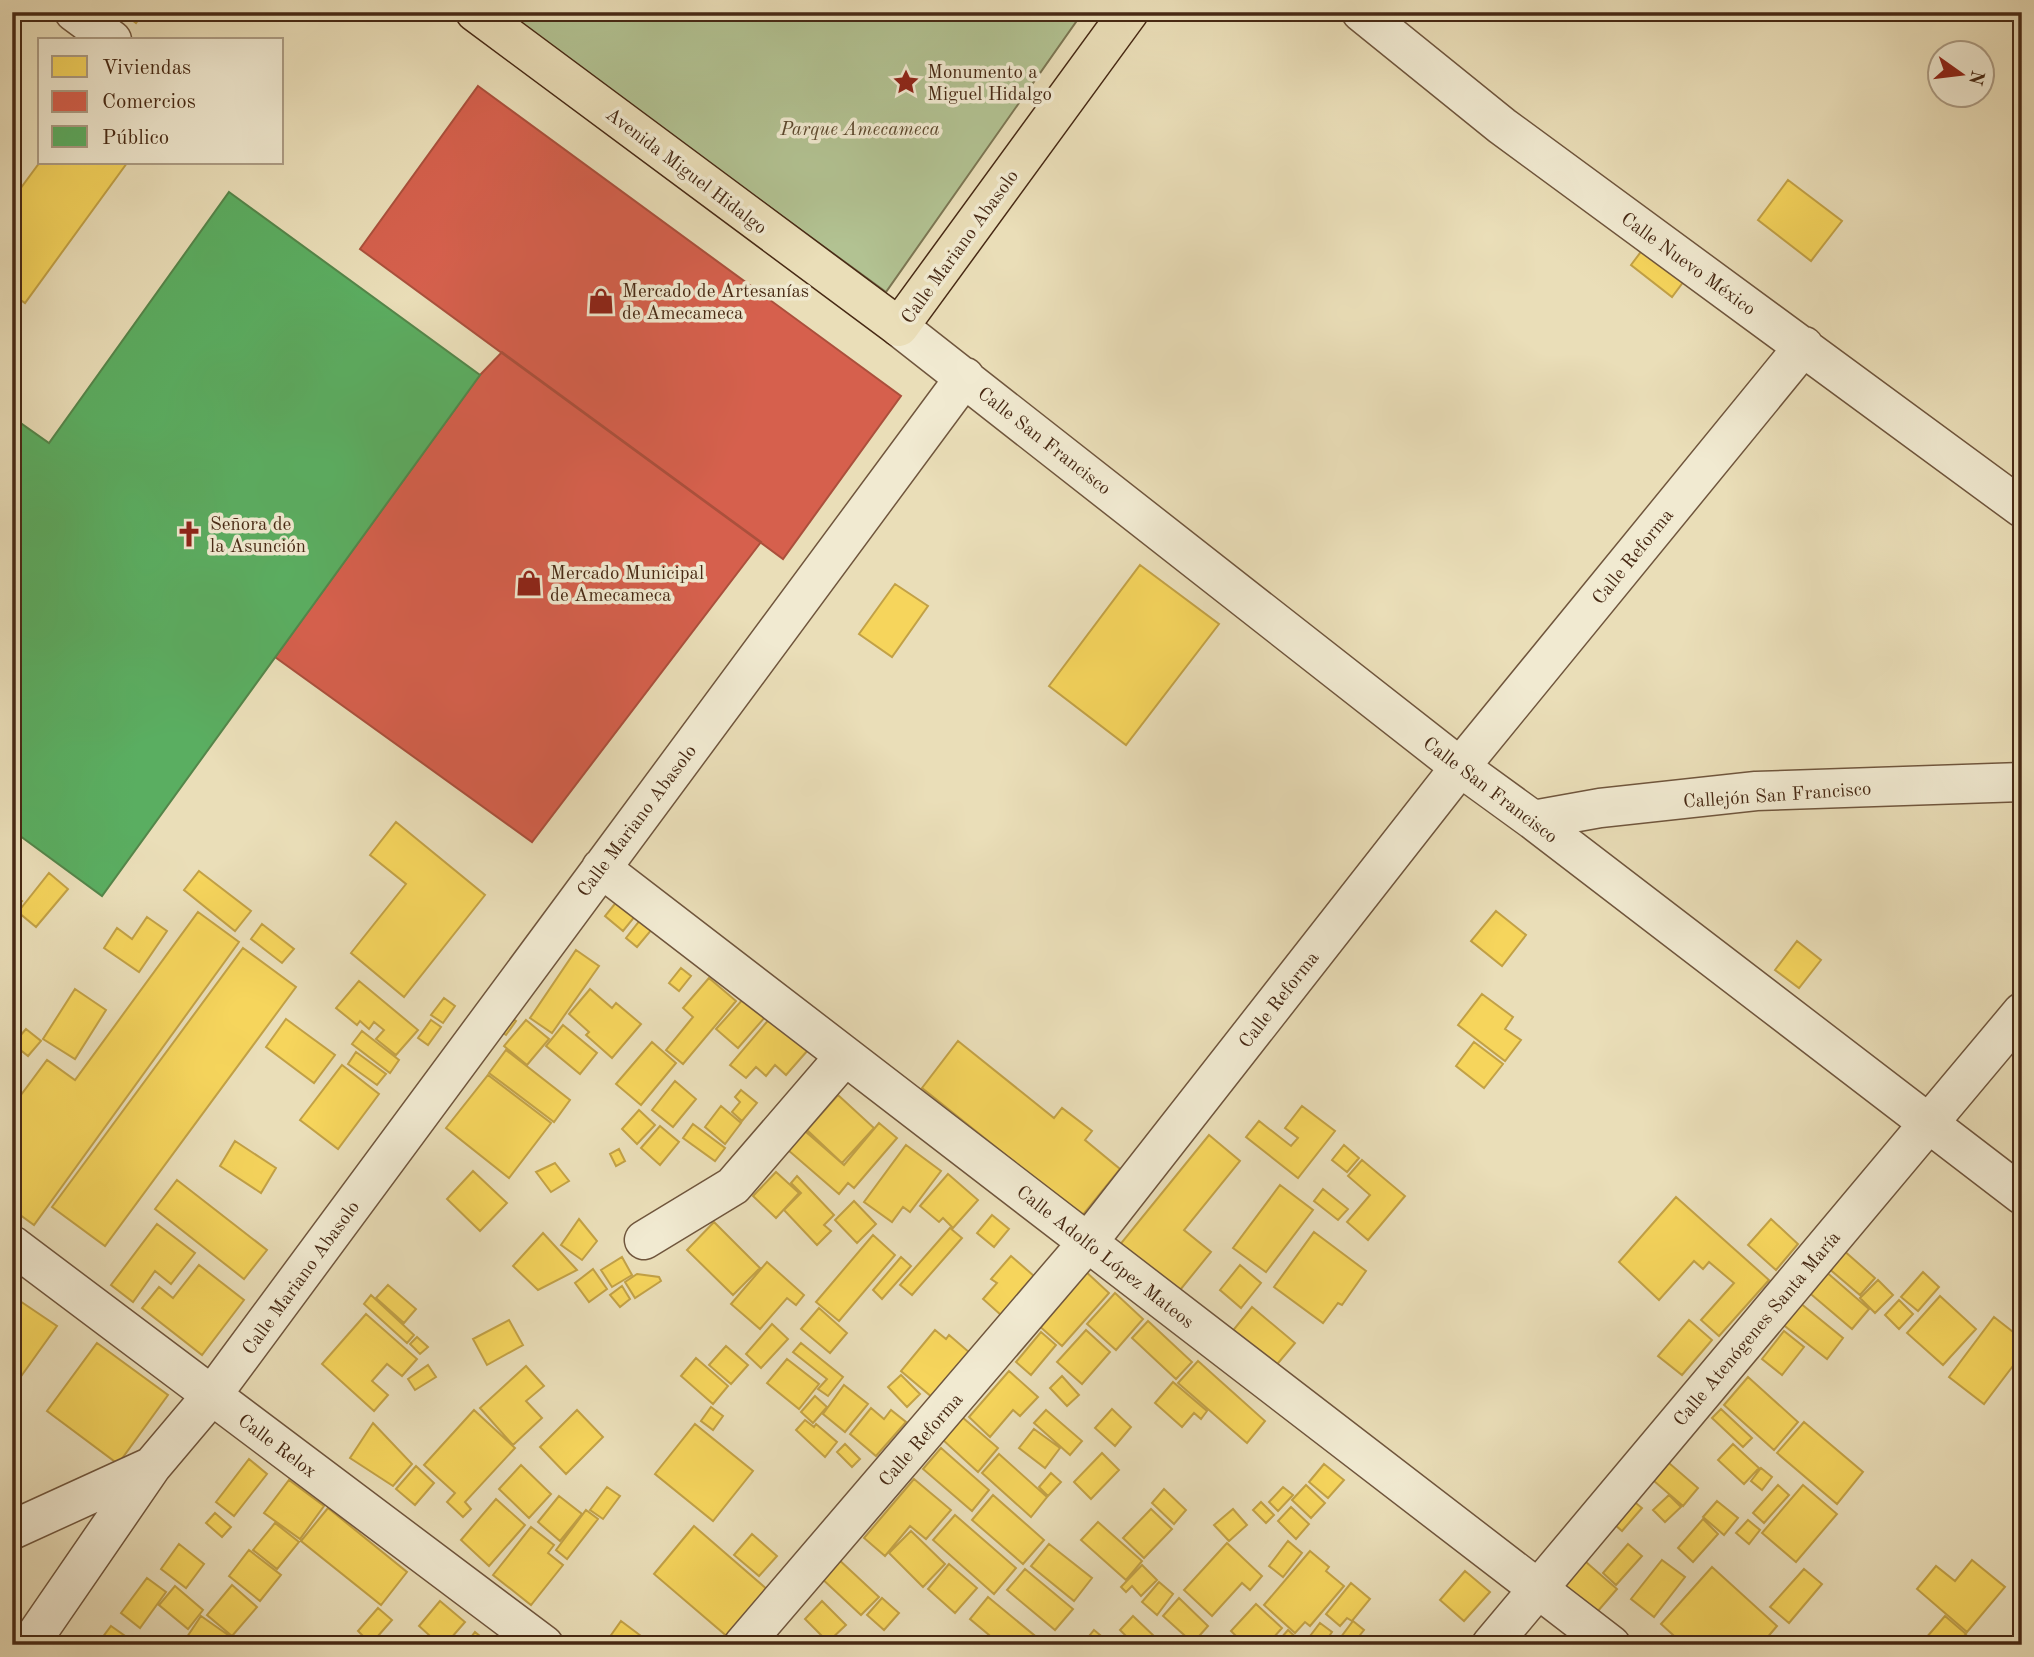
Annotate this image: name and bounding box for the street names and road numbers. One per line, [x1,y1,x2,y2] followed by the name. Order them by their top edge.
[601,105,770,239] street label: Avenida Miguel Hidalgo
[899,167,1023,328] street label: Calle Mariano Abasolo
[1617,210,1758,320] street label: Calle Nuevo México
[973,384,1113,500] street label: Calle San Francisco
[1590,506,1678,609] street label: Calle Reforma
[1419,734,1560,848] street label: Calle San Francisco
[575,742,701,901] street label: Calle Mariano Abasolo
[1682,780,1872,813] street label: Callejón San Francisco
[1237,948,1324,1052] street label: Calle Reforma
[1012,1183,1197,1333] street label: Calle Adolfo López Mateos
[240,1198,364,1359] street label: Calle Mariano Abasolo
[1671,1228,1845,1431] street label: Calle Atenógenes Santa María
[876,1390,968,1491] street label: Calle Reforma
[234,1411,319,1483] street label: Calle Relox

